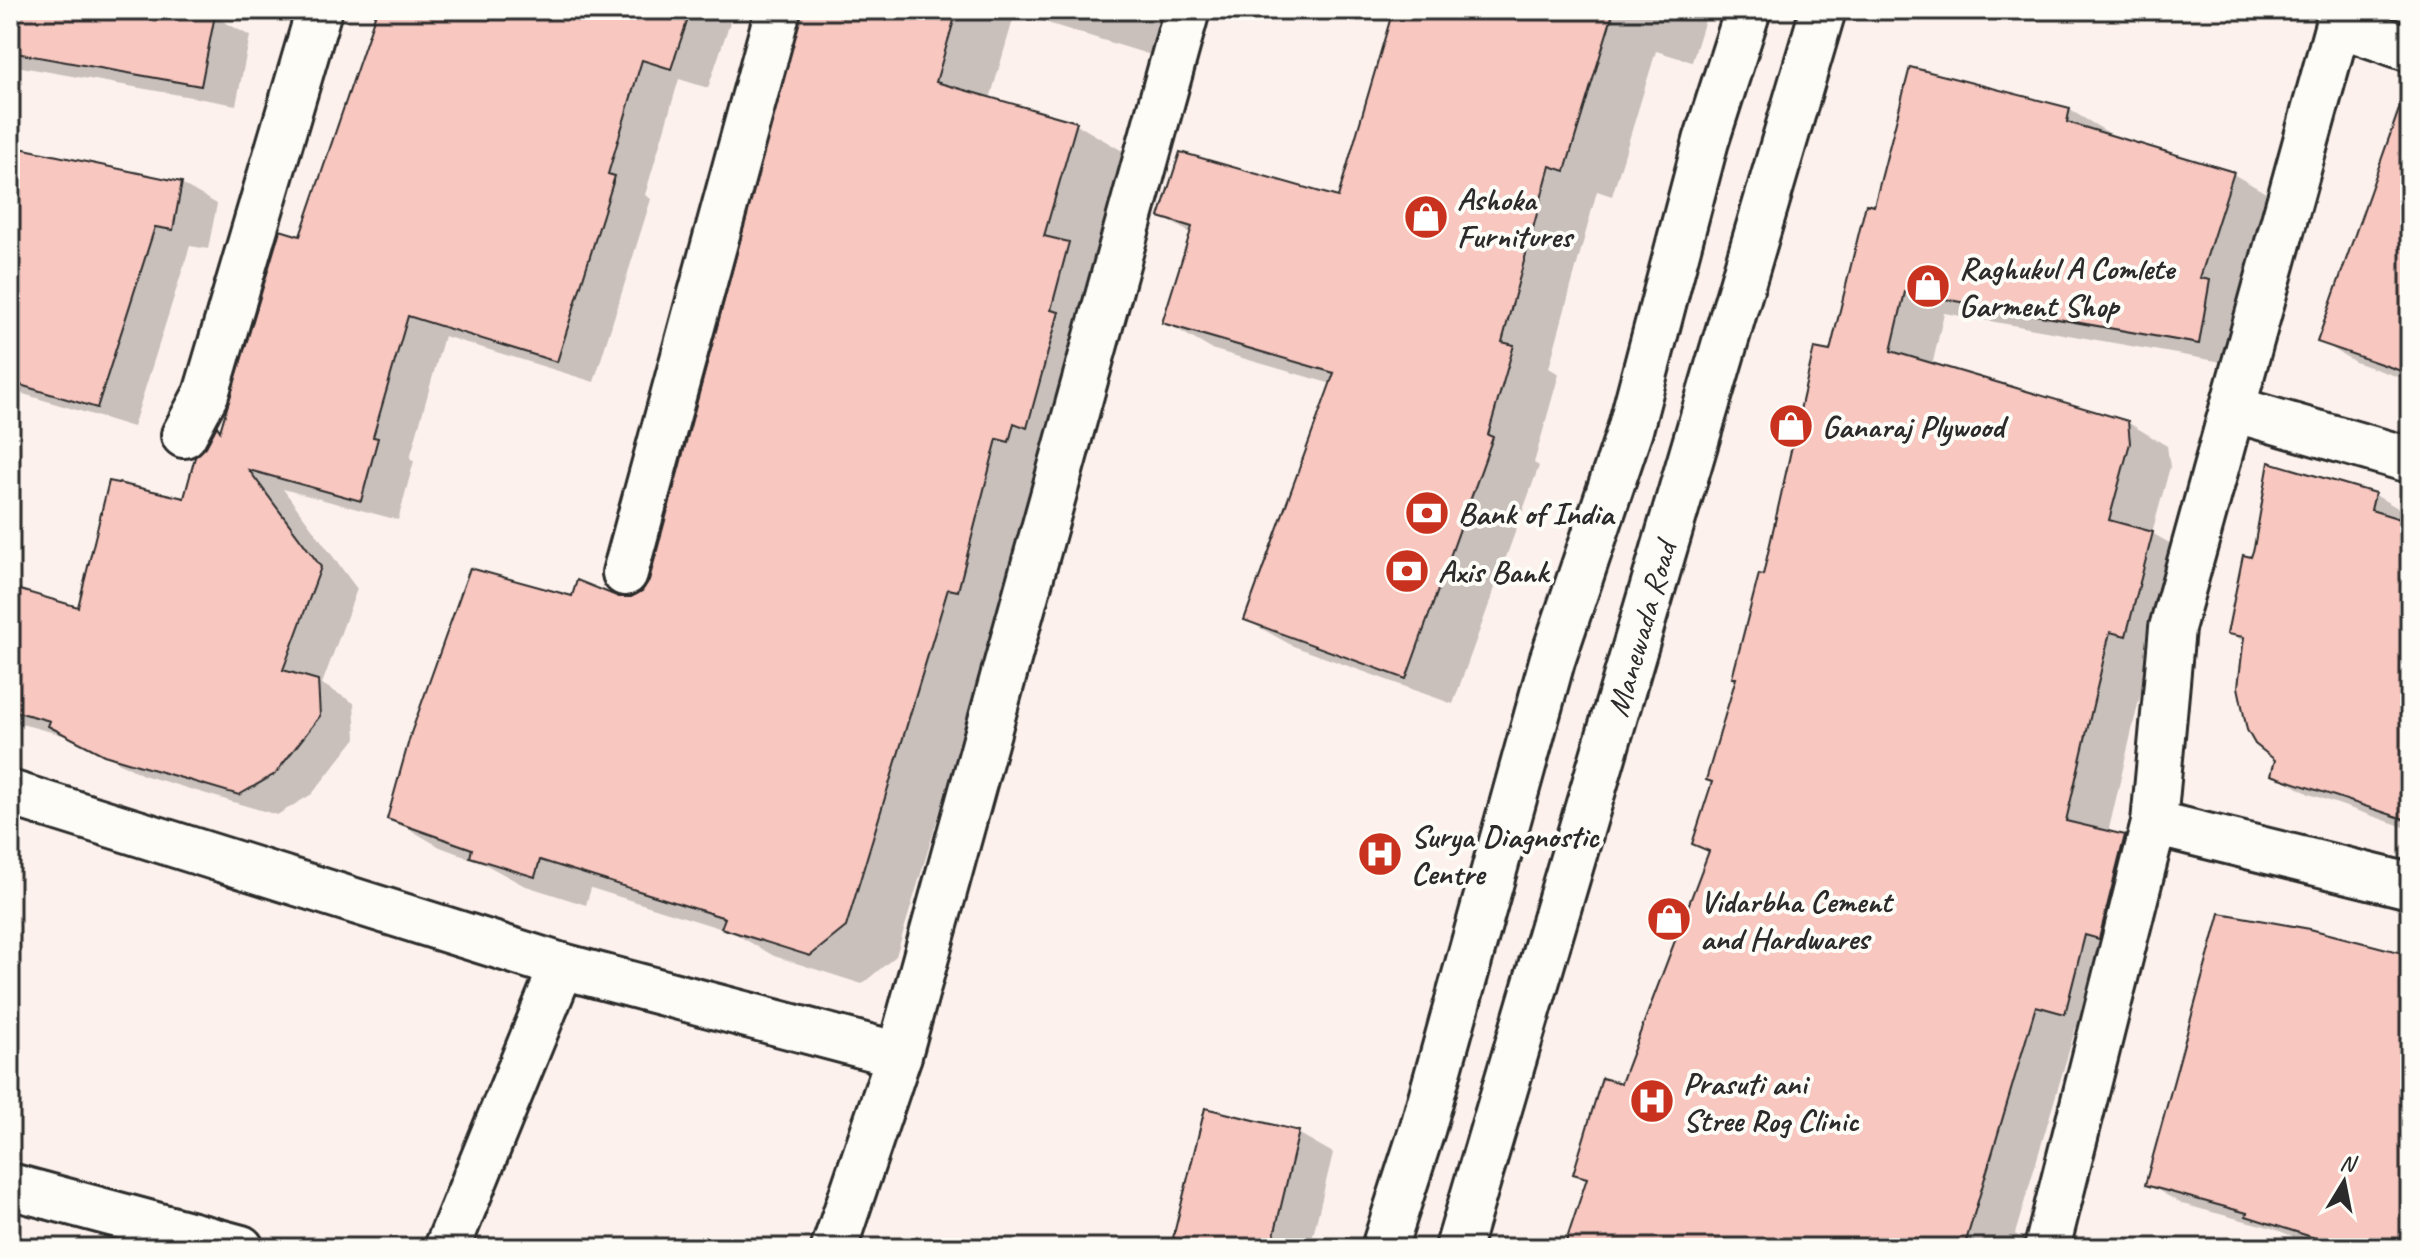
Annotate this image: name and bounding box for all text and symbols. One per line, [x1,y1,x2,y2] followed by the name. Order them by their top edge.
[1457,179,1576,257] place label: Ashoka Furnitures
[1402,193,1450,241] shop icon: Ashoka Furnitures
[1959,248,2176,326] place label: Raghukul A Comlete Garment Shop
[1904,262,1952,310] shop icon: Raghukul A Comlete Garment Shop
[1767,402,1815,450] shop icon: Ganaraj Plywood
[1822,406,2009,447] place label: Ganaraj Plywood
[1403,489,1451,537] bank icon: Bank of India
[1458,493,1616,534] place label: Bank of India
[1597,533,1687,721] street label: Manewada Road
[1383,547,1431,595] bank icon: Axis Bank
[1438,551,1551,592] place label: Axis Bank
[1411,816,1601,894] place label: Surya Diagnostic Centre
[1356,830,1404,878] hospital icon: Surya Diagnostic Centre
[1700,881,1895,959] place label: Vidarbha Cement and Hardwares
[1645,895,1693,943] shop icon: Vidarbha Cement and Hardwares
[1683,1063,1859,1141] place label: Prasuti ani Stree Rog Clinic
[1628,1077,1676,1125] hospital icon: Prasuti ani Stree Rog Clinic
[2304,1142,2384,1222] north arrow
[2338,1148,2360,1179] text: N

